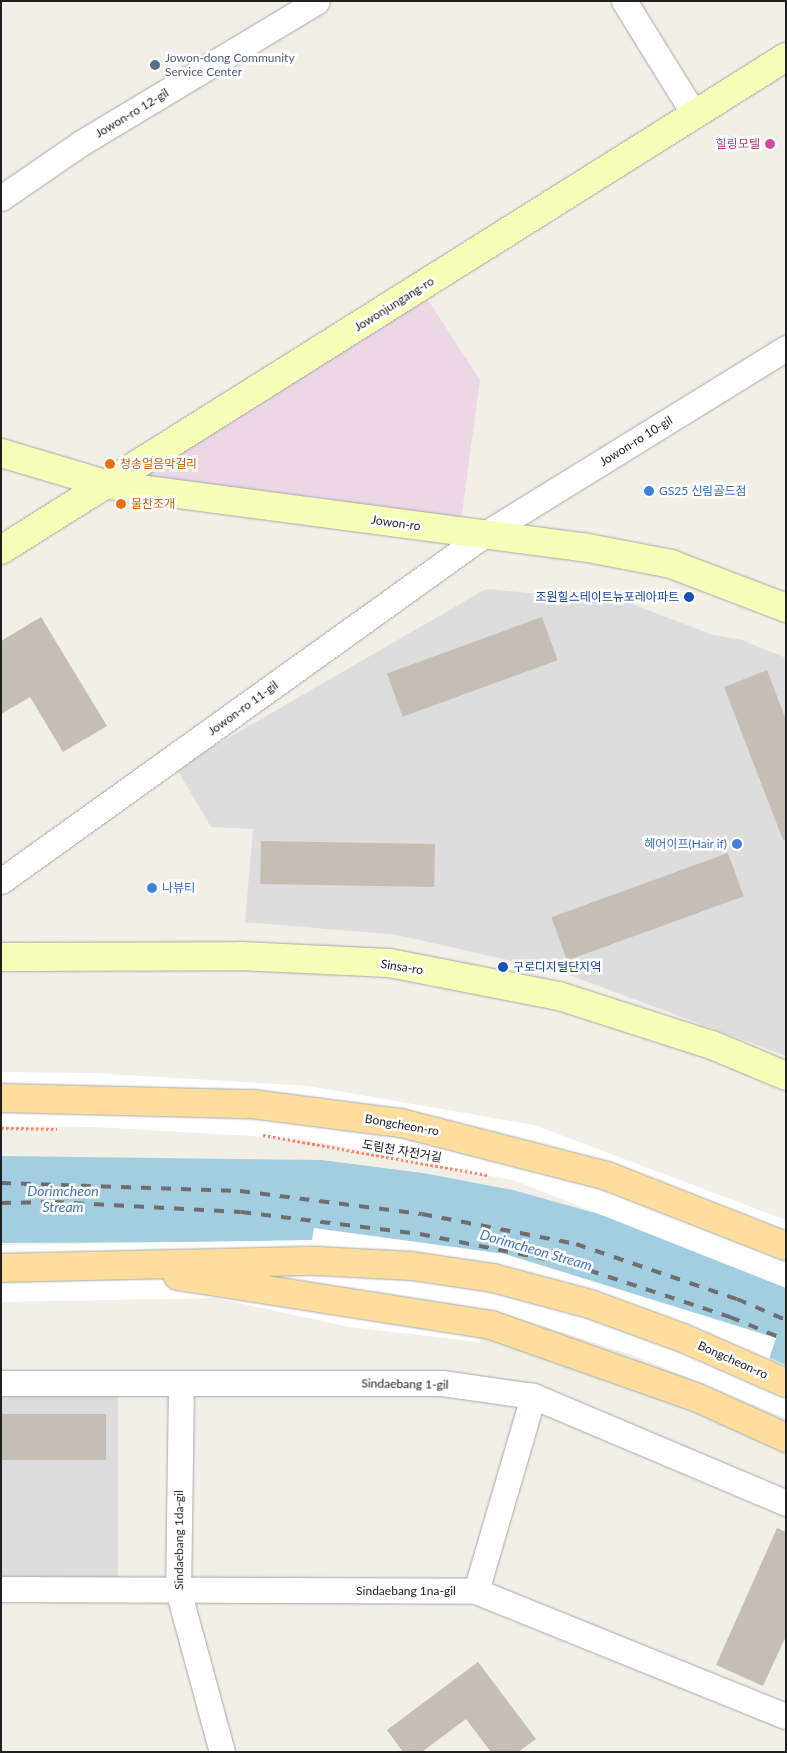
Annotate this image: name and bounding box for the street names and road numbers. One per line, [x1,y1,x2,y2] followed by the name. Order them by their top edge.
[93,85,171,141] street label: Jowon-ro 12-gil
[352,274,436,334] street label: Jowonjungang-ro
[597,413,675,469] street label: Jowon-ro 10-gil
[370,512,422,534] street label: Jowon-ro
[205,678,281,738] street label: Jowon-ro 11-gil
[380,957,424,977] street label: Sinsa-ro
[364,1111,440,1139] street label: Bongcheon-ro
[361,1137,443,1165] street label: 도림천 자전거길
[696,1338,770,1382] street label: Bongcheon-ro
[361,1376,449,1392] street label: Sindaebang 1-gil
[172,1490,186,1590] street label: Sindaebang 1da-gil
[356,1584,456,1598] street label: Sindaebang 1na-gil

